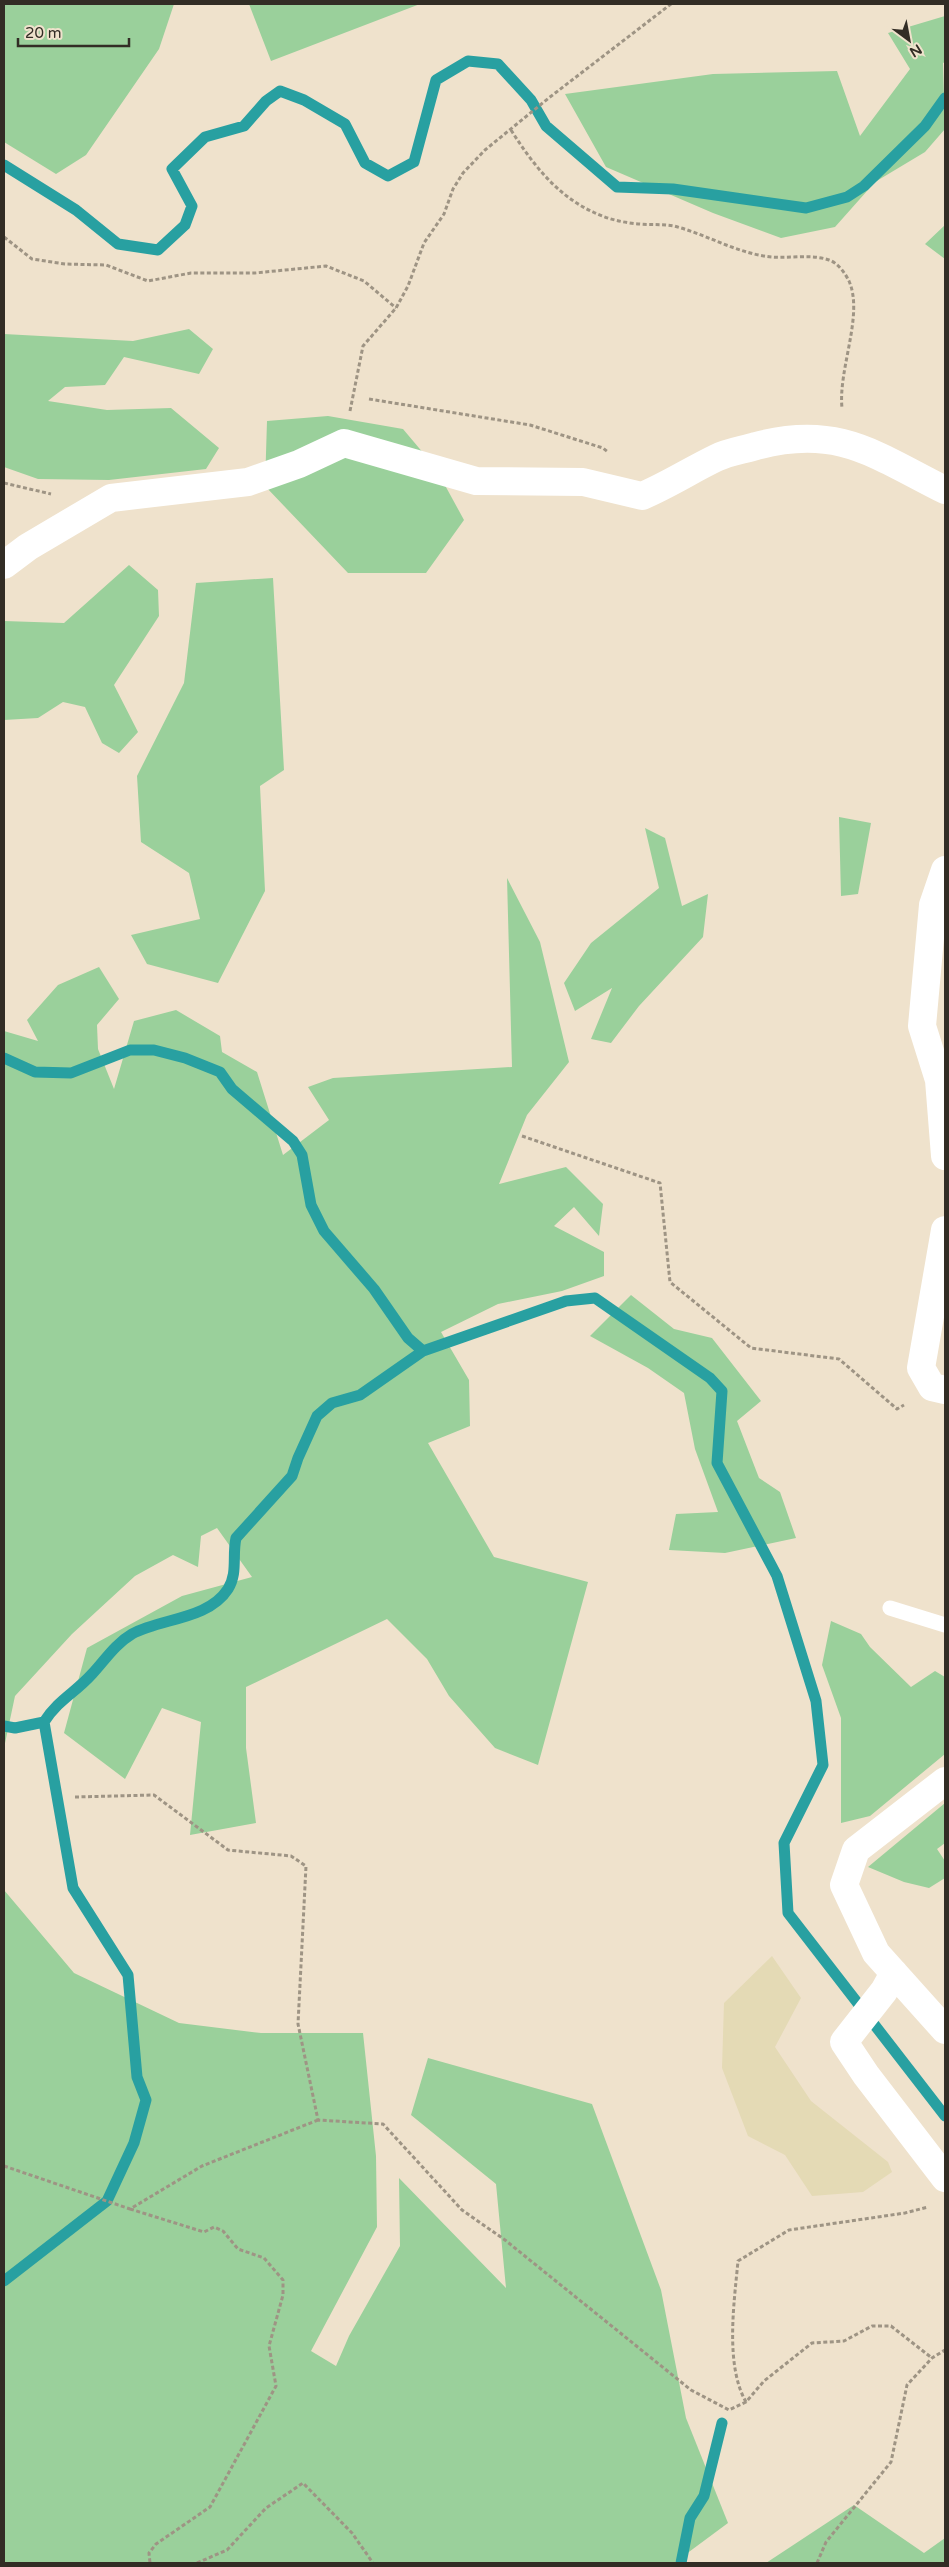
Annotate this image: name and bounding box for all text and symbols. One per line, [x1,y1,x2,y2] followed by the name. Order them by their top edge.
[18,15,129,47] scale bar
[884,15,934,65] north arrow
[25,24,62,42] text: 20 m
[906,40,925,61] text: N

